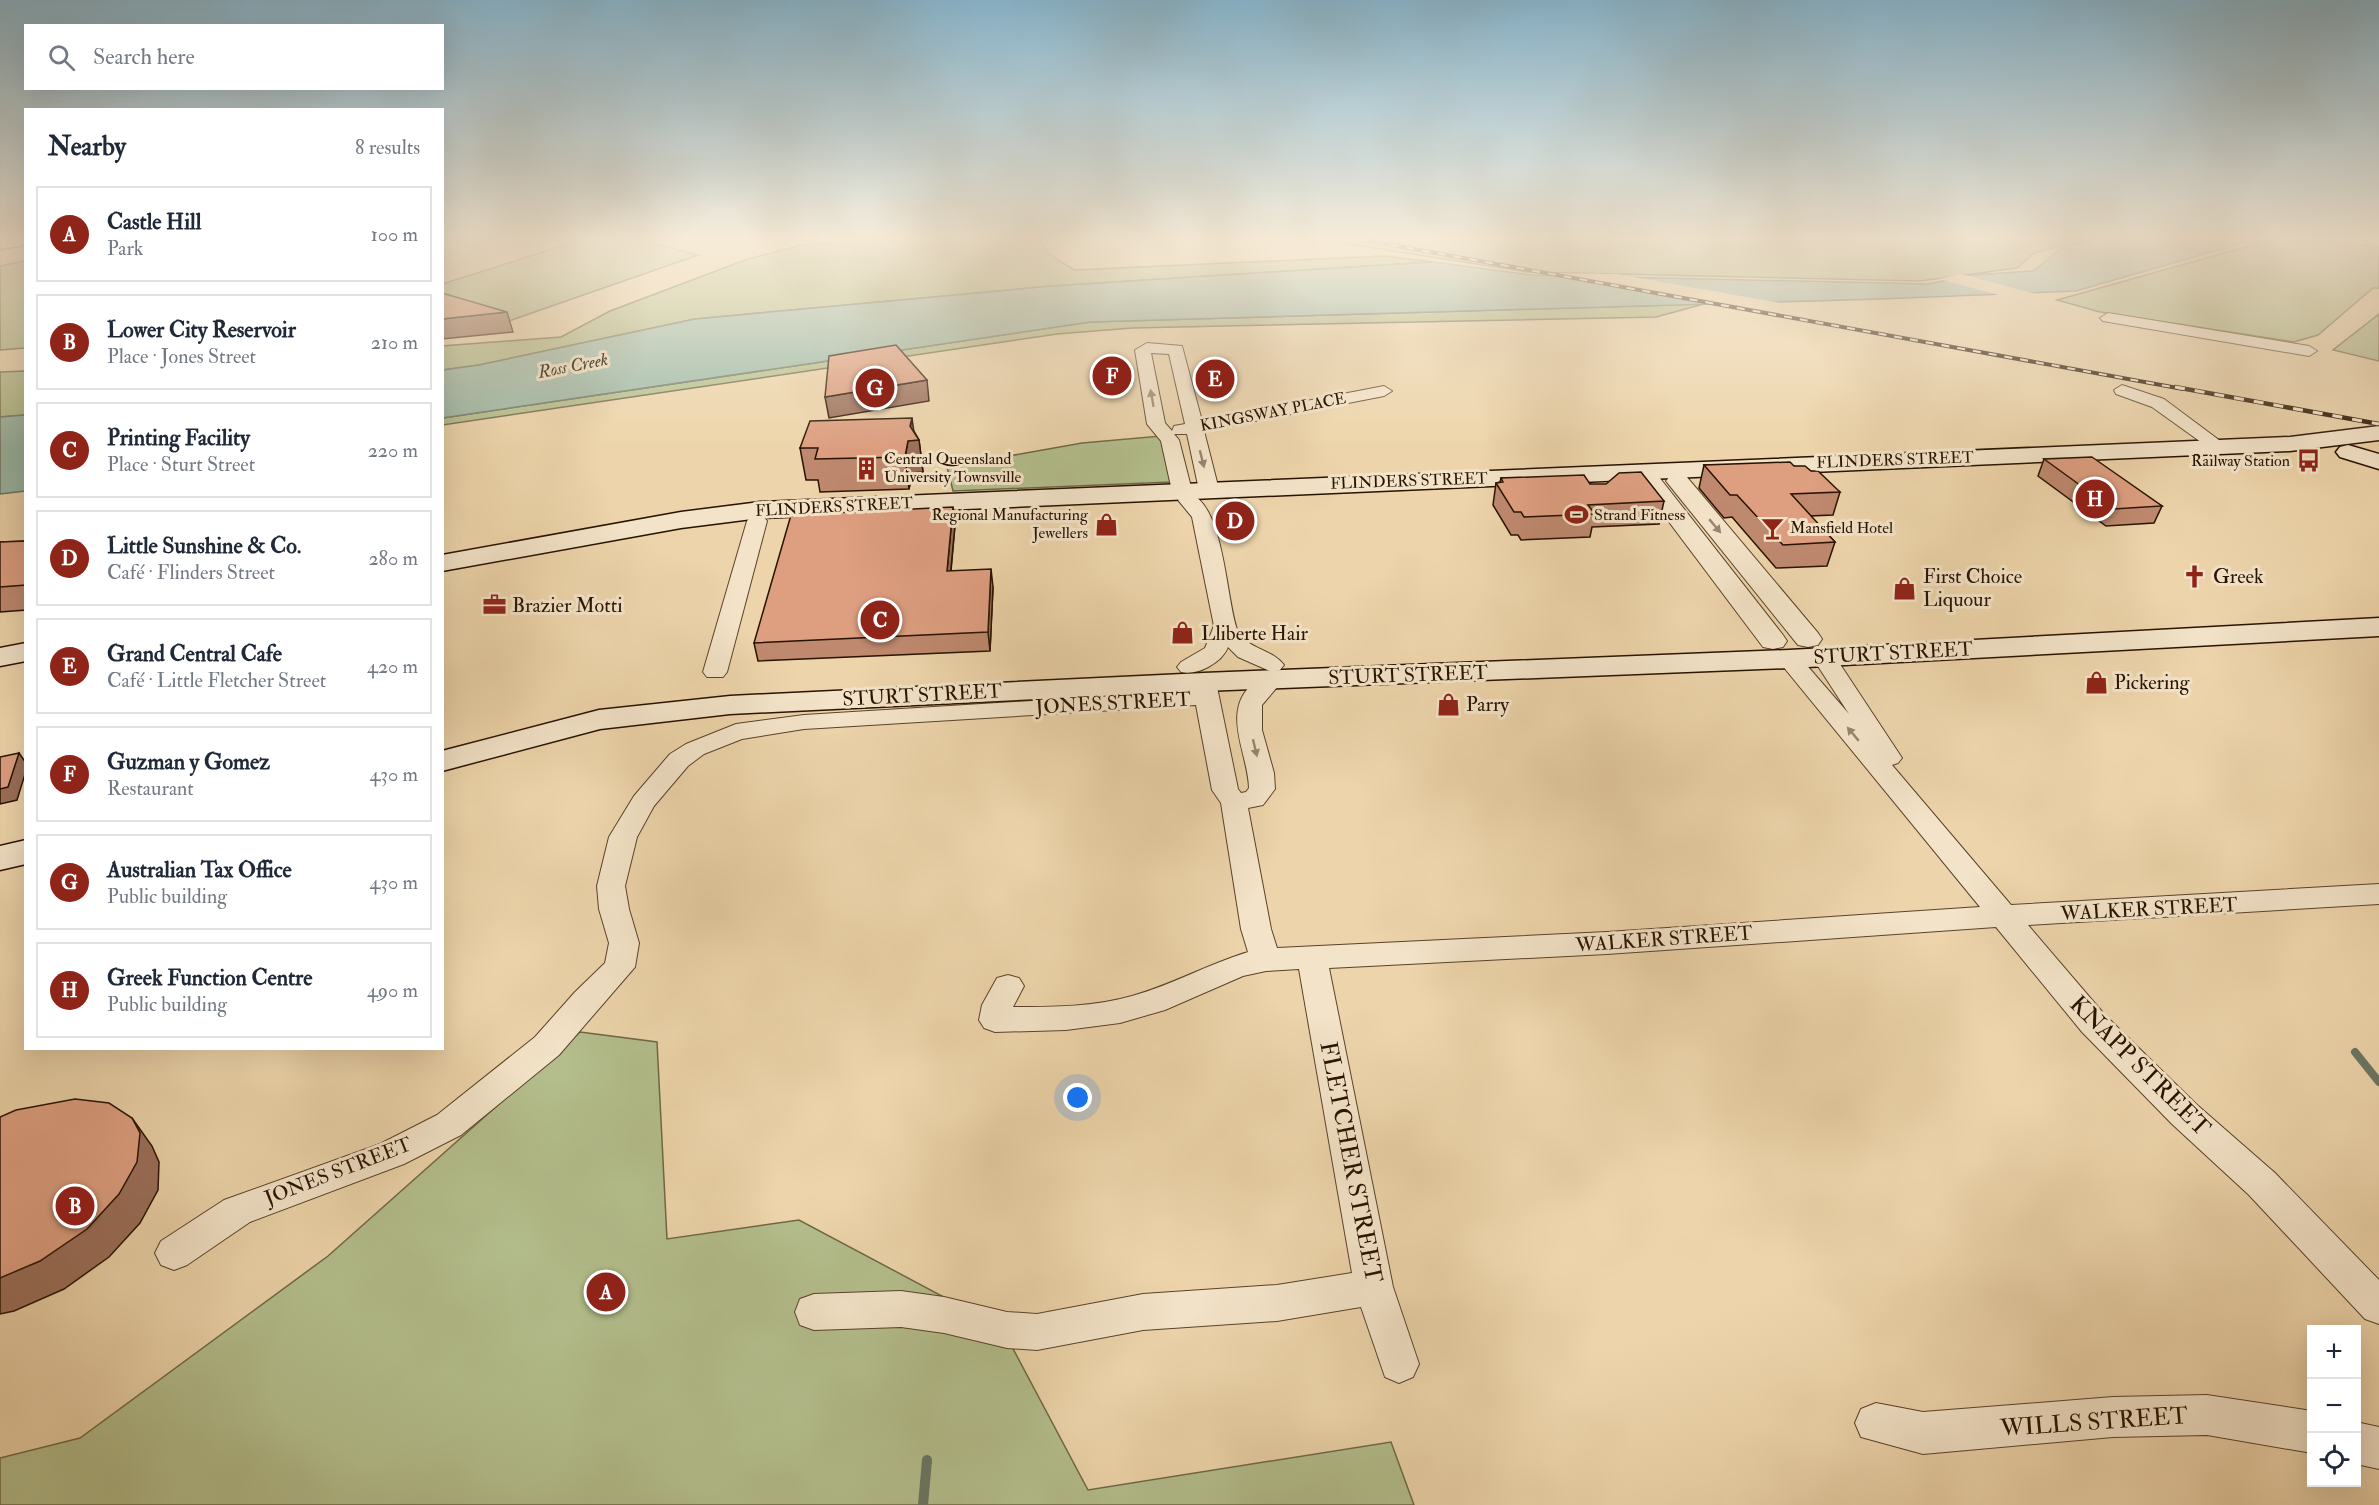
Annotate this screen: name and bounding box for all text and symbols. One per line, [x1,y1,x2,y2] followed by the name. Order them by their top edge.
[24,24,444,90] search box
[45,41,78,74] icon: search
[93,43,195,71] text: Search here
[48,131,126,163] text: Nearby
[355,135,420,160] text: 8 results
[107,208,201,236] text: Castle Hill
[63,222,76,247] text: A
[371,222,418,247] text: 100 m
[107,236,143,261] text: Park
[107,316,296,344] text: Lower City Reservoir
[63,330,76,355] text: B
[371,330,418,355] text: 210 m
[107,344,256,369] text: Place · Jones Street
[535,348,610,384] water label: Ross Creek
[1092,354,1132,398] pin: F
[1196,356,1234,401] pin: E
[856,366,894,410] pin: G
[1147,388,1156,407] one-way arrow
[1198,388,1348,436] street label: KINGSWAY PLACE
[107,424,250,452] text: Printing Facility
[62,438,77,463] text: C
[368,438,418,463] text: 220 m
[1816,447,1974,473] street label: FLINDERS STREET
[2295,448,2321,474] bus stop icon: Railway Station
[884,449,1021,487] place label: Central Queensland University Townsville
[1197,450,1207,468] one-way arrow
[2191,451,2290,471] place label: Railway Station
[107,452,255,477] text: Place · Sturt Street
[853,455,879,481] building icon: Central Queensland University Townsville
[1330,468,1488,494] street label: FLINDERS STREET
[2076,476,2114,522] pin: H
[755,493,913,521] street label: FLINDERS STREET
[1216,498,1254,544] pin: D
[1563,502,1589,528] sports icon: Strand Fitness
[932,505,1089,544] place label: Regional Manufacturing Jewellers
[1594,505,1685,525] place label: Strand Fitness
[1093,511,1119,537] shop icon: Regional Manufacturing Jewellers
[1759,515,1785,541] bar icon: Mansfield Hotel
[1709,518,1722,534] one-way arrow
[1790,518,1893,538] place label: Mansfield Hotel
[107,532,301,560] text: Little Sunshine & Co.
[61,546,78,571] text: D
[368,546,418,571] text: 280 m
[107,560,275,585] text: Café · Flinders Street
[2182,563,2208,589] church icon: Greek
[1923,564,2022,612] place label: First Choice Liquour
[2213,564,2264,589] place label: Greek
[1892,575,1918,601] shop icon: First Choice Liquour
[481,592,507,618] office icon: Brazier Motti
[512,593,623,618] place label: Brazier Motti
[860,598,900,642] pin: C
[1170,620,1196,646] shop icon: Lliberte Hair
[1201,621,1308,646] place label: Lliberte Hair
[1813,636,1974,670] street label: STURT STREET
[107,640,282,668] text: Grand Central Cafe
[62,654,77,679] text: E
[367,654,418,679] text: 420 m
[1328,660,1488,690] street label: STURT STREET
[107,668,326,693] text: Café · Little Fletcher Street
[2083,669,2109,695] shop icon: Pickering
[2114,670,2191,695] place label: Pickering
[842,678,1003,712] street label: STURT STREET
[1034,686,1191,720] street label: JONES STREET
[1435,691,1461,717] shop icon: Parry
[1466,692,1510,717] place label: Parry
[1847,727,1860,742] one-way arrow
[1251,739,1260,758] one-way arrow
[107,748,270,776] text: Guzman y Gomez
[63,762,76,787] text: F
[370,762,418,787] text: 430 m
[107,776,194,801] text: Restaurant
[107,856,292,884] text: Australian Tax Office
[61,870,78,895] text: G
[370,870,418,895] text: 430 m
[107,884,227,909] text: Public building
[2059,892,2238,926] street label: WALKER STREET
[1574,920,1753,958] street label: WALKER STREET
[107,964,312,992] text: Greek Function Centre
[61,978,78,1003] text: H
[367,978,418,1003] text: 490 m
[2063,989,2217,1143] street label: KNAPP STREET
[107,992,227,1017] text: Public building
[1312,1039,1390,1285] street label: FLETCHER STREET
[1063,1083,1092,1112] your location
[260,1131,415,1211] street label: JONES STREET
[56,1184,94,1228] pin: B
[586,1270,626,1314] pin: A
[2307,1325,2361,1487] map controls
[2307,1325,2361,1379] button: +
[2307,1379,2361,1433] button: −
[1998,1400,2189,1444] street label: WILLS STREET
[2307,1433,2361,1487] button: locate

